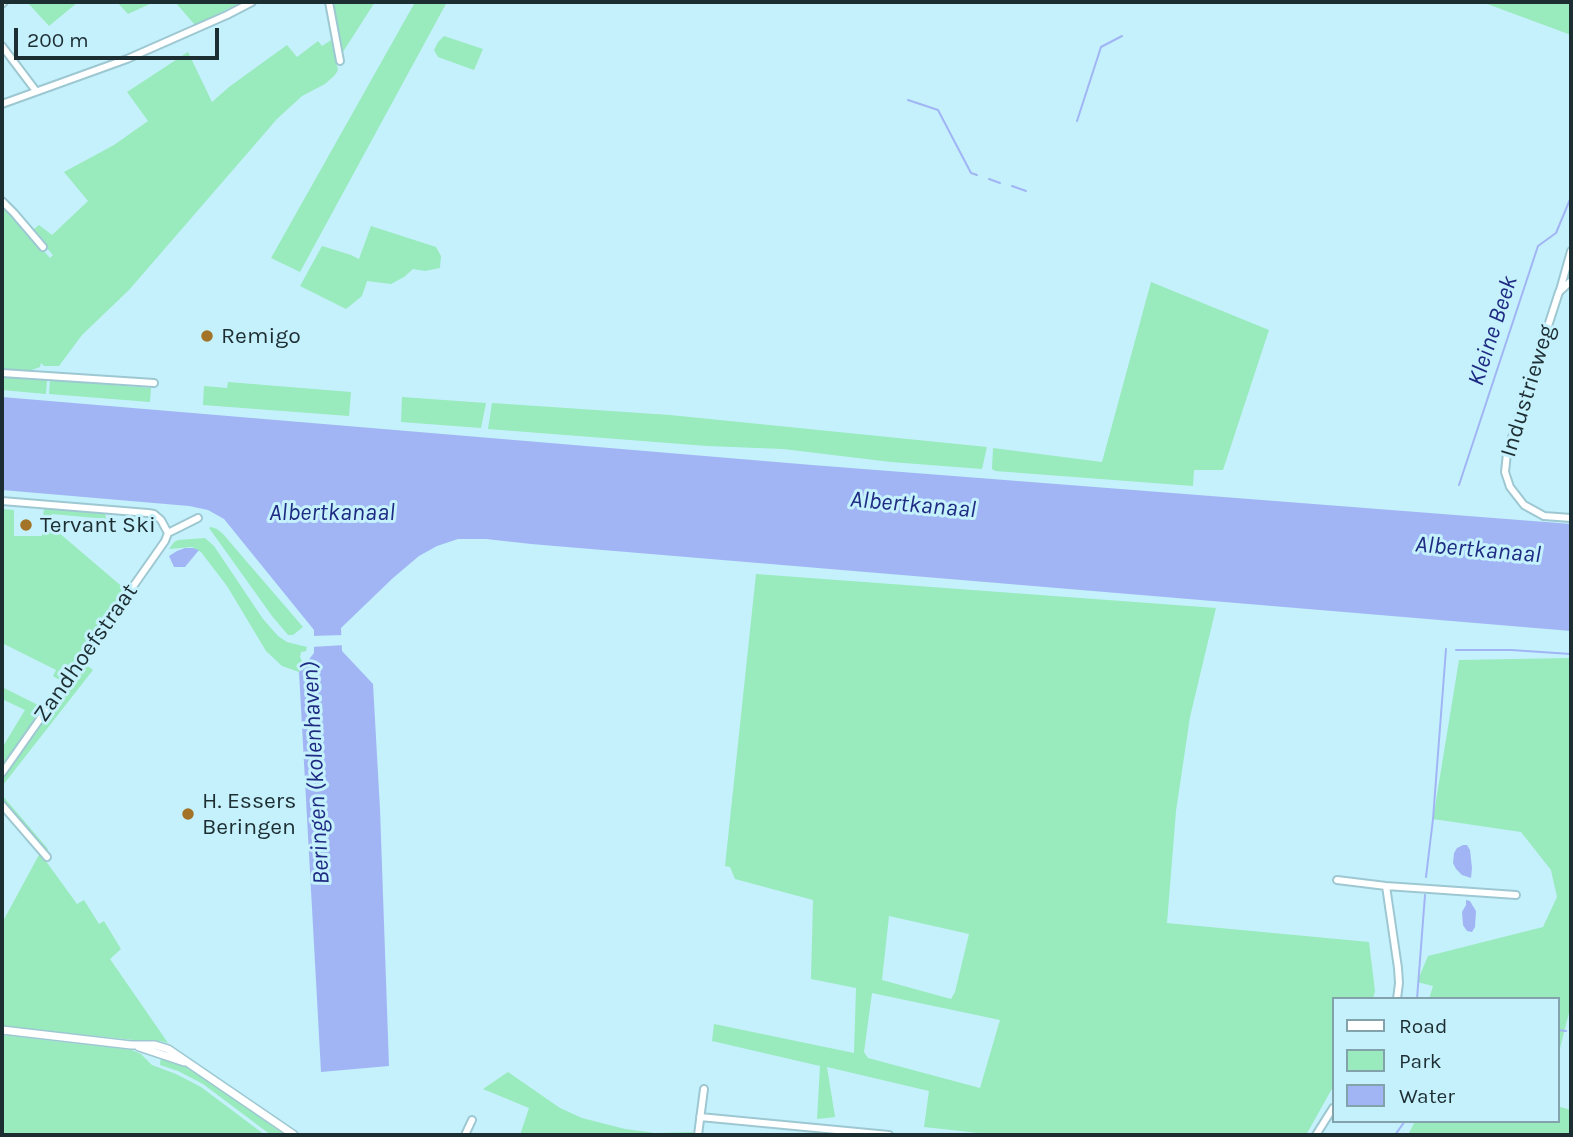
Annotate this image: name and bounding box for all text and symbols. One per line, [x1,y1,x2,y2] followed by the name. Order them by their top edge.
[18,14,222,58] scale bar
[27,28,89,52] text: 200 m
[1462,272,1524,390] water label: Kleine Beek
[1495,321,1561,461] street label: Industrieweg
[221,322,301,350] place label: Remigo
[199,328,215,344] marker: Remigo
[849,485,977,525] water label: Albertkanaal
[269,499,395,527] water label: Albertkanaal
[40,511,156,539] place label: Tervant Ski
[18,517,34,533] marker: Tervant Ski
[1414,530,1542,570] water label: Albertkanaal
[28,579,144,727] street label: Zandhoefstraat
[296,661,336,885] water label: Beringen (kolenhaven)
[202,787,296,841] place label: H. Essers Beringen
[180,806,196,822] marker: H. Essers Beringen
[1332,997,1559,1123] legend
[1399,1014,1447,1038] text: Road
[1399,1049,1442,1073] text: Park
[1399,1084,1455,1108] text: Water

